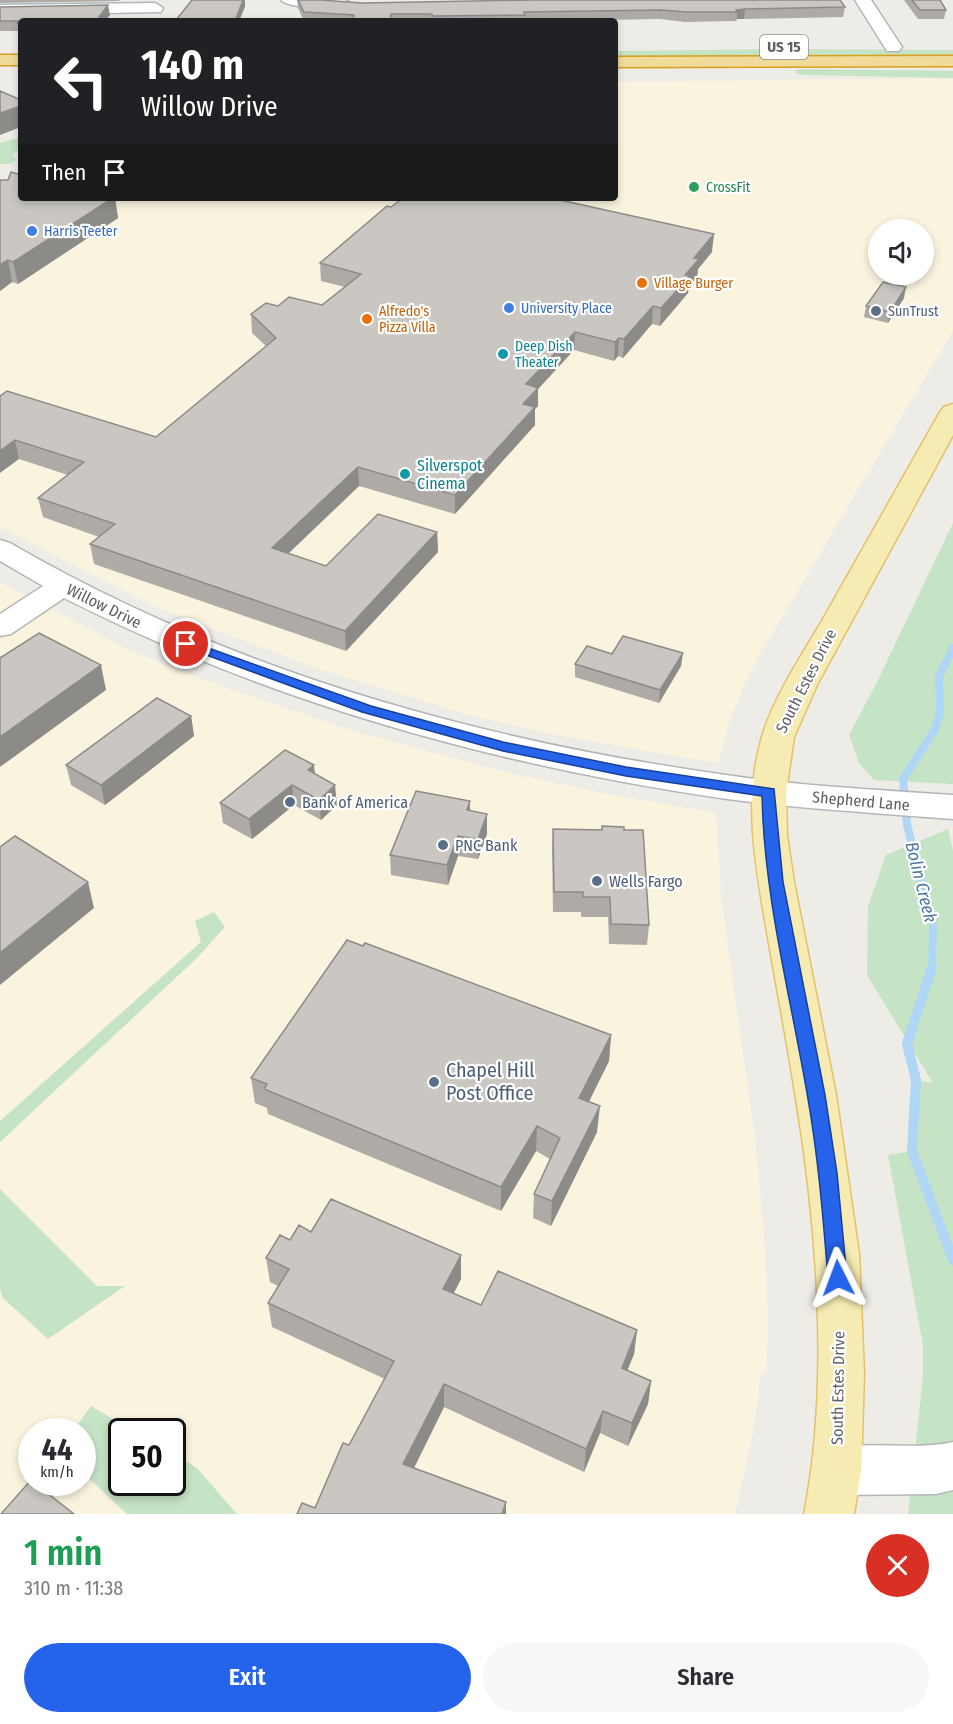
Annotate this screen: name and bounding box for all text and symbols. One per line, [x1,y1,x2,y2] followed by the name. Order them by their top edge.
[760,35,808,59] road number: US 15
[141,40,244,90] text: 140 m
[42,42,120,120] icon: left
[141,91,278,123] text: Willow Drive
[98,156,131,189] icon: arrive
[42,159,86,186] text: Then
[706,179,751,196] place label: CrossFit
[687,180,701,194] marker: CrossFit
[868,219,934,285] map controls
[868,219,934,285] button: sound
[44,223,118,240] place label: Harris Teeter
[25,224,39,238] marker: Harris Teeter
[654,275,733,292] place label: Village Burger
[635,276,649,290] marker: Village Burger
[521,300,612,317] place label: University Place
[502,301,516,315] marker: University Place
[379,303,436,336] place label: Alfredo's Pizza Villa
[888,303,939,320] place label: SunTrust
[869,304,883,318] marker: SunTrust
[360,312,374,326] marker: Alfredo's Pizza Villa
[515,338,573,371] place label: Deep Dish Theater
[496,347,510,361] marker: Deep Dish Theater
[417,456,483,493] place label: Silverspot Cinema
[398,467,412,481] marker: Silverspot Cinema
[63,580,145,632] street label: Willow Drive
[160,618,211,669] pin
[772,626,840,736] street label: South Estes Drive
[169,627,202,660] icon: arrive
[811,787,911,815] street label: Shepherd Lane
[302,793,408,812] place label: Bank of America
[283,795,297,809] marker: Bank of America
[455,836,518,855] place label: PNC Bank
[436,838,450,852] marker: PNC Bank
[900,839,942,925] water label: Bolin Creek
[609,872,683,891] place label: Wells Fargo
[590,874,604,888] marker: Wells Fargo
[446,1058,535,1105] place label: Chapel Hill Post Office
[427,1075,441,1089] marker: Chapel Hill Post Office
[806,1246,870,1310] position arrow
[828,1331,848,1445] street label: South Estes Drive
[108,1418,186,1496] speed limit sign: 50
[42,1432,72,1468] text: 44
[40,1463,74,1481] text: km/h
[24,1531,102,1575] text: 1 min
[866,1534,929,1597] button: close
[24,1576,123,1600] text: 310 m · 11:38
[24,1643,471,1712] button: Exit
[483,1643,929,1712] button: Share

